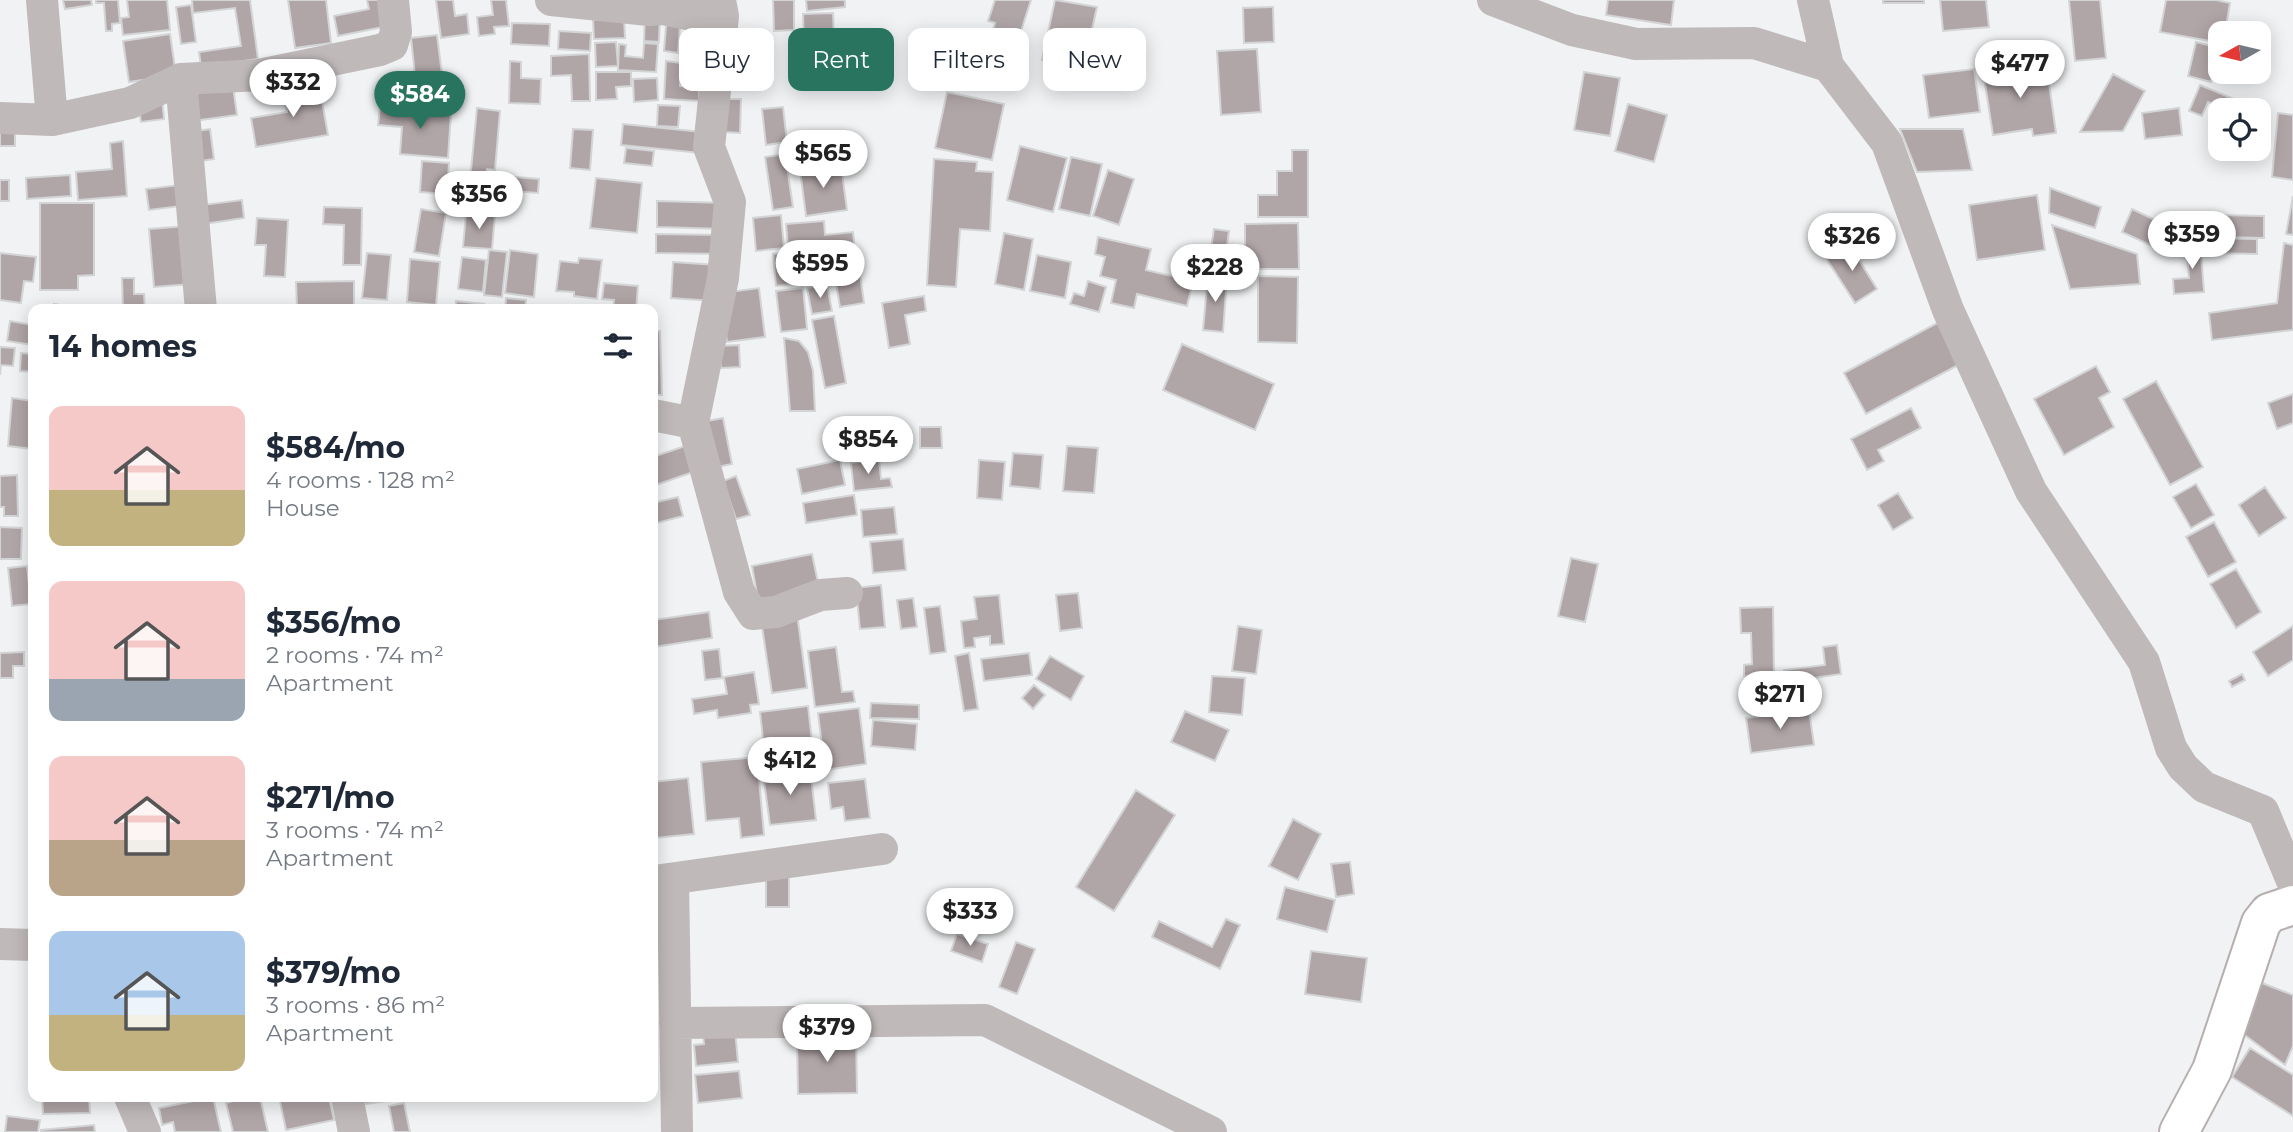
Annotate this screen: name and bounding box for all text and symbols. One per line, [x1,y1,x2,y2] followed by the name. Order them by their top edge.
[2208,21,2272,84] north arrow
[2208,21,2271,161] map controls
[679,28,774,91] chip: Buy
[788,28,894,91] chip: Rent
[908,28,1029,91] chip: Filters
[1043,28,1146,91] chip: New
[1979,41,2061,100] pin: $477
[1991,49,2049,77] text: $477
[252,60,334,119] pin: $332
[265,68,321,96] text: $332
[379,72,461,131] pin: $584
[390,80,450,108] text: $584
[2208,98,2271,161] button: locate
[782,130,864,190] pin: $565
[795,139,851,167] text: $565
[438,172,520,231] pin: $356
[451,180,507,208] text: $356
[2151,212,2233,271] pin: $359
[1811,214,1893,273] pin: $326
[2164,220,2220,248] text: $359
[1824,222,1880,250] text: $326
[779,240,861,300] pin: $595
[1174,244,1256,304] pin: $228
[792,249,848,277] text: $595
[1187,253,1244,281] text: $228
[599,327,637,365] icon: filters
[49,328,197,365] text: 14 homes
[827,416,909,476] pin: $854
[838,425,898,453] text: $854
[266,429,405,466] text: $584/mo
[105,434,189,518] icon: home
[266,466,455,494] text: 4 rooms · 128 m²
[266,494,340,522] text: House
[266,604,401,641] text: $356/mo
[105,609,189,693] icon: home
[266,641,444,669] text: 2 rooms · 74 m²
[266,669,394,697] text: Apartment
[1739,672,1821,731] pin: $271
[1754,680,1806,708] text: $271
[749,738,831,797] pin: $412
[764,746,816,774] text: $412
[266,779,395,816] text: $271/mo
[105,784,189,868] icon: home
[266,816,444,844] text: 3 rooms · 74 m²
[266,844,394,872] text: Apartment
[929,888,1011,948] pin: $333
[942,897,998,925] text: $333
[266,954,401,991] text: $379/mo
[105,959,189,1043] icon: home
[266,991,445,1019] text: 3 rooms · 86 m²
[786,1004,868,1064] pin: $379
[799,1013,855,1041] text: $379
[266,1019,394,1047] text: Apartment

